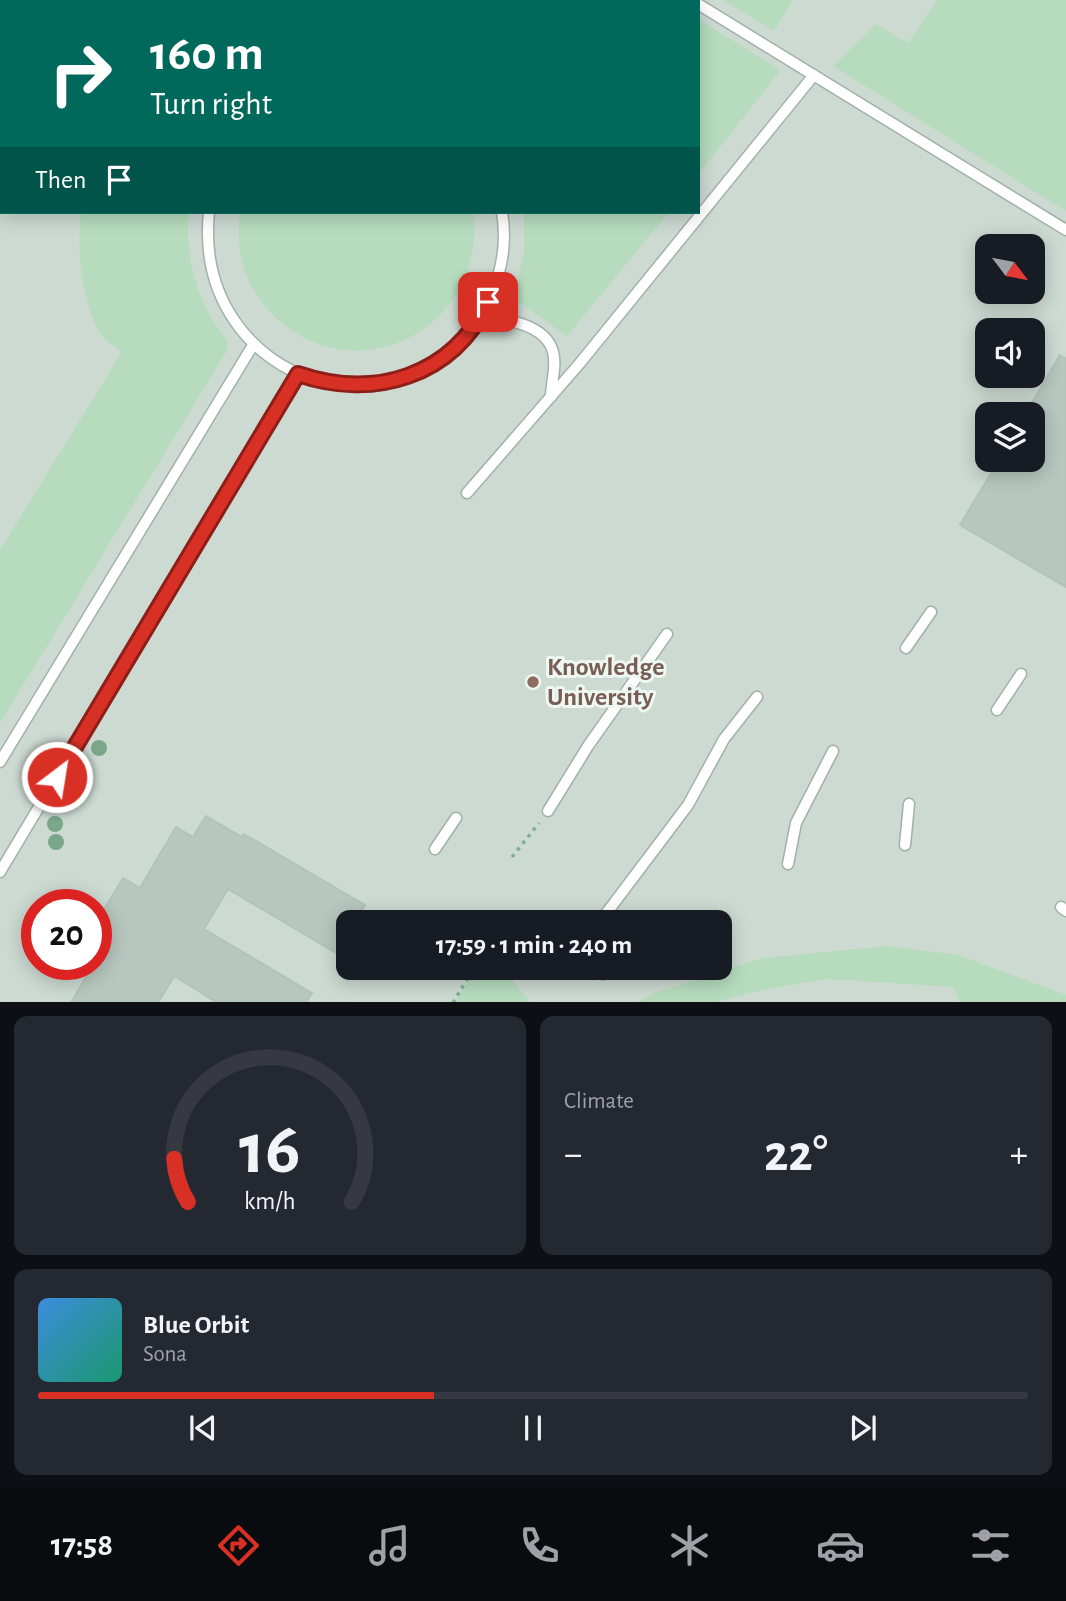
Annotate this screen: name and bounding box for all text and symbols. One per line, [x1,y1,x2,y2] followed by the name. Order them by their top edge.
[35,28,126,119] icon: right
[150,30,264,79] text: 160 m
[150,88,272,120] text: Turn right
[100,161,138,199] icon: arrive
[35,167,86,193] text: Then
[975,234,1045,304] north arrow
[975,234,1045,472] map controls
[458,272,518,332] pin
[469,283,507,321] icon: arrive
[975,318,1045,388] button: sound
[975,402,1045,472] button: layers
[547,654,664,710] place label: Knowledge University
[525,674,541,690] marker: Knowledge University
[20,740,94,814] position arrow
[21,889,112,980] speed limit sign: 20
[436,932,632,958] text: 17:59 · 1 min · 240 m
[564,1090,634,1113] text: Climate
[239,1114,301,1187] text: 16
[764,1128,828,1180] text: 22°
[564,1136,582,1174] text: −
[1010,1136,1028,1174] text: +
[244,1188,296,1213] text: km/h
[143,1312,249,1338] text: Blue Orbit
[143,1343,187,1366] text: Sona
[184,1409,222,1447] icon: previous
[514,1409,552,1447] icon: pause
[844,1409,882,1447] icon: next
[214,1521,263,1570] icon: directions
[365,1521,414,1570] icon: music
[515,1521,564,1570] icon: phone
[665,1521,714,1570] icon: climate
[816,1521,865,1570] icon: car
[966,1521,1015,1570] icon: filters
[51,1529,113,1561] text: 17:58

